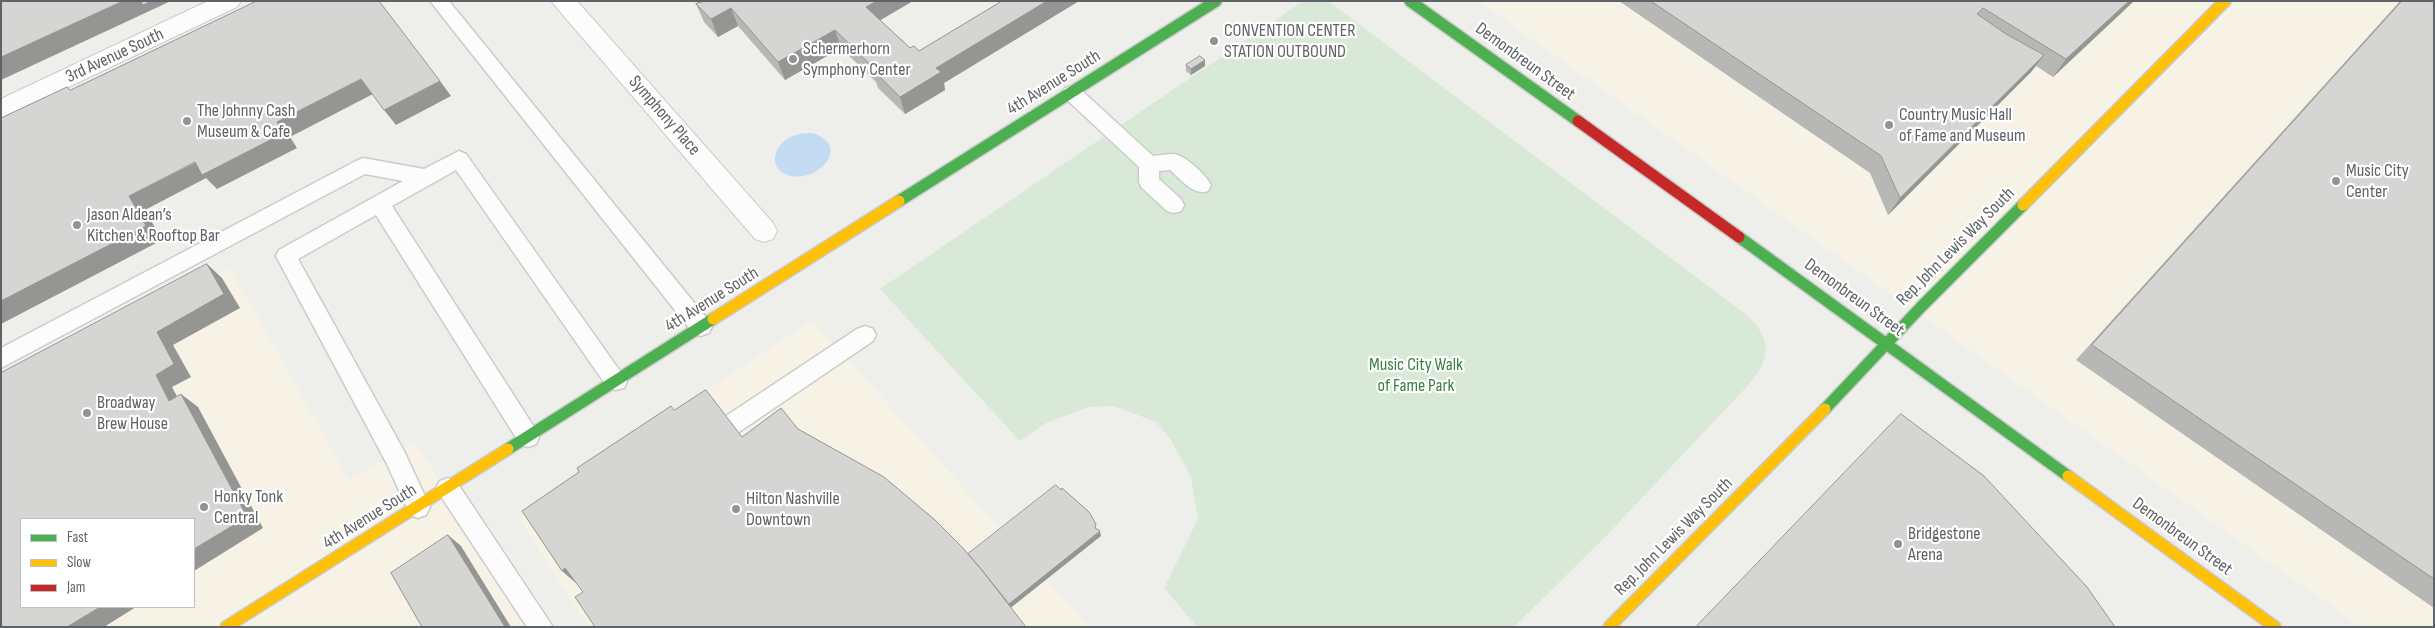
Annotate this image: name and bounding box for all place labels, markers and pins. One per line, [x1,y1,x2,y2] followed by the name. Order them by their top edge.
[1224,20,1356,62] place label: CONVENTION CENTER STATION OUTBOUND
[1208,35,1220,47] marker: CONVENTION CENTER STATION OUTBOUND
[803,38,911,80] place label: Schermerhorn Symphony Center
[787,53,799,65] marker: Schermerhorn Symphony Center
[197,100,295,142] place label: The Johnny Cash Museum & Cafe
[1899,104,2026,146] place label: Country Music Hall of Fame and Museum
[181,115,193,127] marker: The Johnny Cash Museum & Cafe
[1883,119,1895,131] marker: Country Music Hall of Fame and Museum
[2346,160,2409,202] place label: Music City Center
[2330,175,2342,187] marker: Music City Center
[87,204,220,246] place label: Jason Aldean’s Kitchen & Rooftop Bar
[71,219,83,231] marker: Jason Aldean’s Kitchen & Rooftop Bar
[97,392,168,434] place label: Broadway Brew House
[81,407,93,419] marker: Broadway Brew House
[214,486,283,528] place label: Honky Tonk Central
[746,488,840,530] place label: Hilton Nashville Downtown
[198,501,210,513] marker: Honky Tonk Central
[730,503,742,515] marker: Hilton Nashville Downtown
[1908,523,1981,566] place label: Bridgestone Arena
[1892,538,1904,550] marker: Bridgestone Arena

